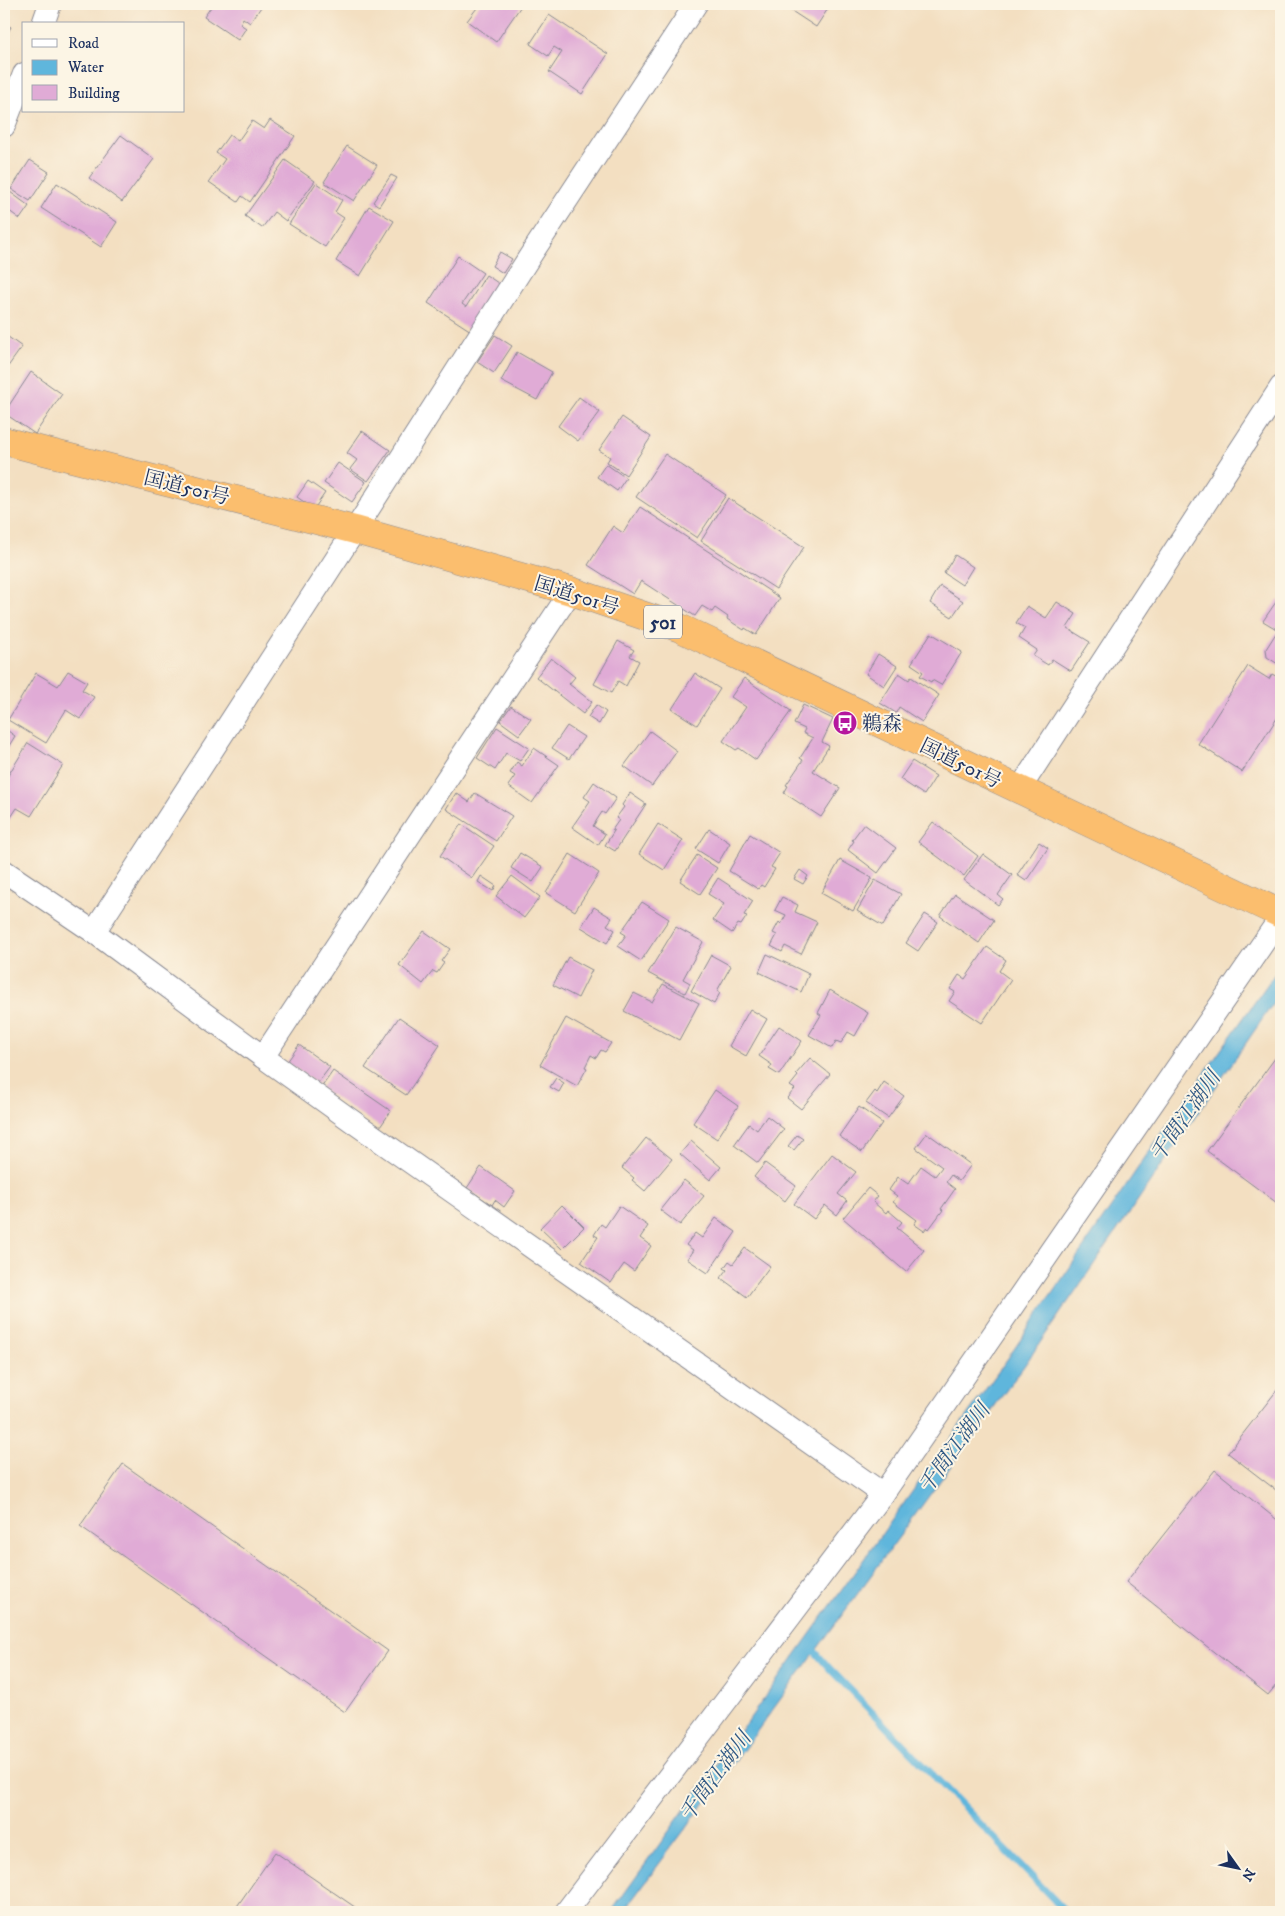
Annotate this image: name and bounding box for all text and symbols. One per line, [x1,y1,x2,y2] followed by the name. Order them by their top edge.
[22,22,185,112] legend
[68,34,100,53] text: Road
[67,58,104,77] text: Water
[68,84,120,103] text: Building
[141,466,232,511] street label: 国道501号
[531,572,622,621] street label: 国道501号
[644,606,682,638] road number: 501
[832,710,858,736] bus stop icon: 鵜森
[862,712,902,737] place label: 鵜森
[915,734,1005,795] street label: 国道501号
[1145,1064,1228,1167] water label: 千間江湖川
[913,1397,997,1499] water label: 千間江湖川
[674,1725,758,1827] water label: 千間江湖川
[1212,1844,1262,1894] north arrow
[1237,1865,1259,1885] text: N

